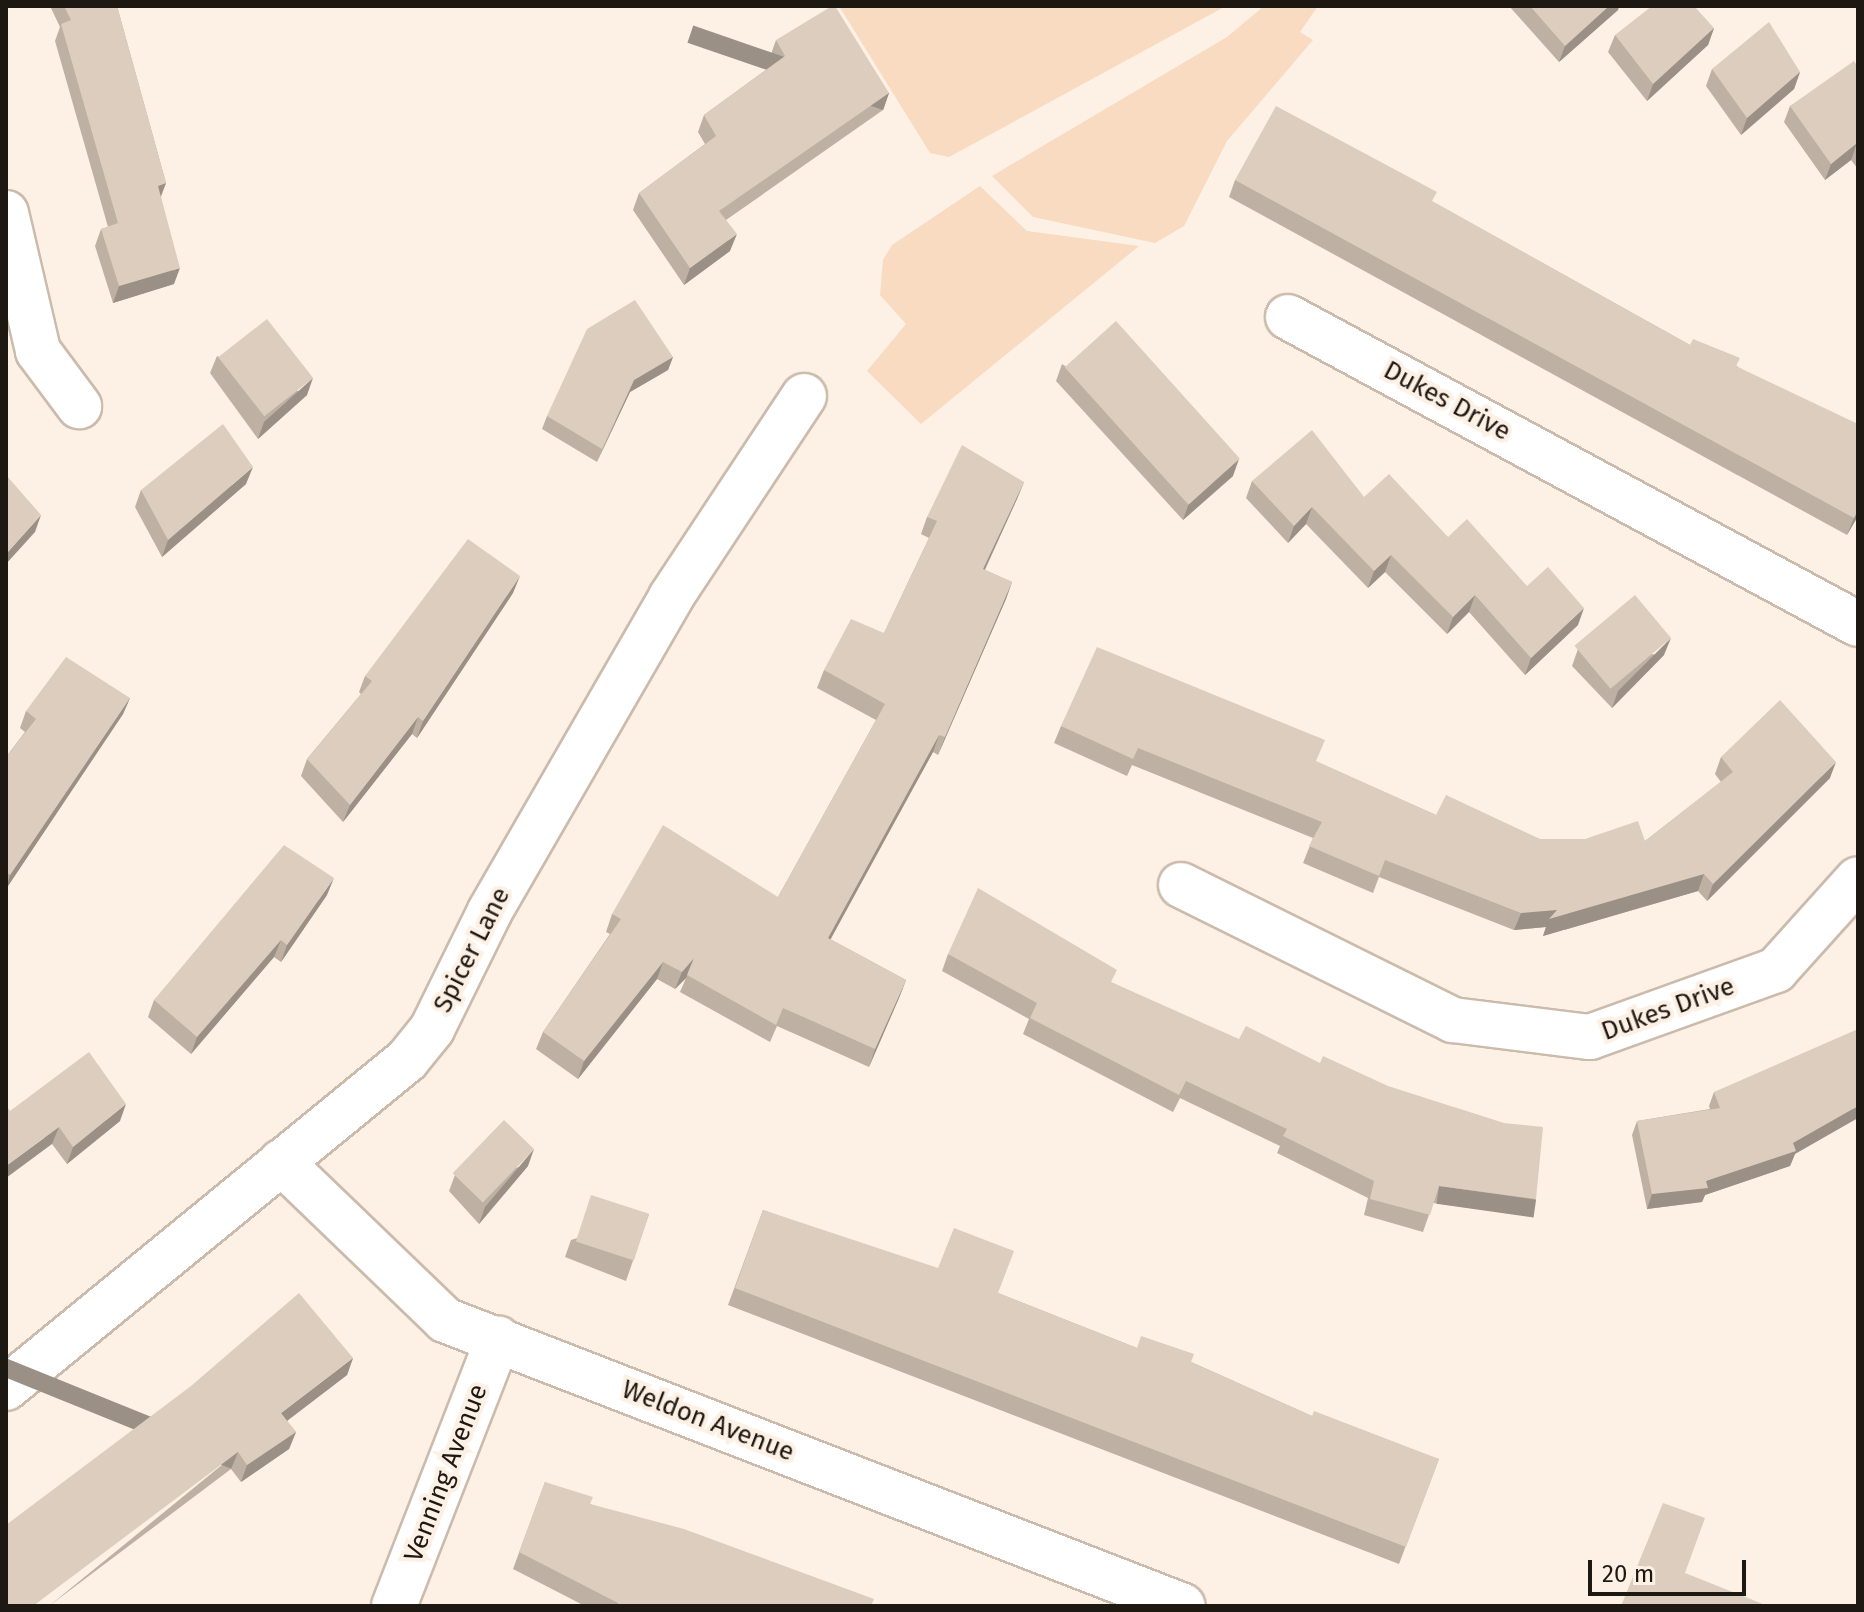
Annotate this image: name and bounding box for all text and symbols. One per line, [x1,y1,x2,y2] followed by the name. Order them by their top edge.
[1378,355,1516,447] street label: Dukes Drive
[427,882,517,1018] street label: Spicer Lane
[1597,971,1739,1047] street label: Dukes Drive
[617,1374,799,1468] street label: Weldon Avenue
[398,1380,494,1566] street label: Venning Avenue
[1592,1544,1750,1594] scale bar
[1602,1560,1654,1588] text: 20 m

